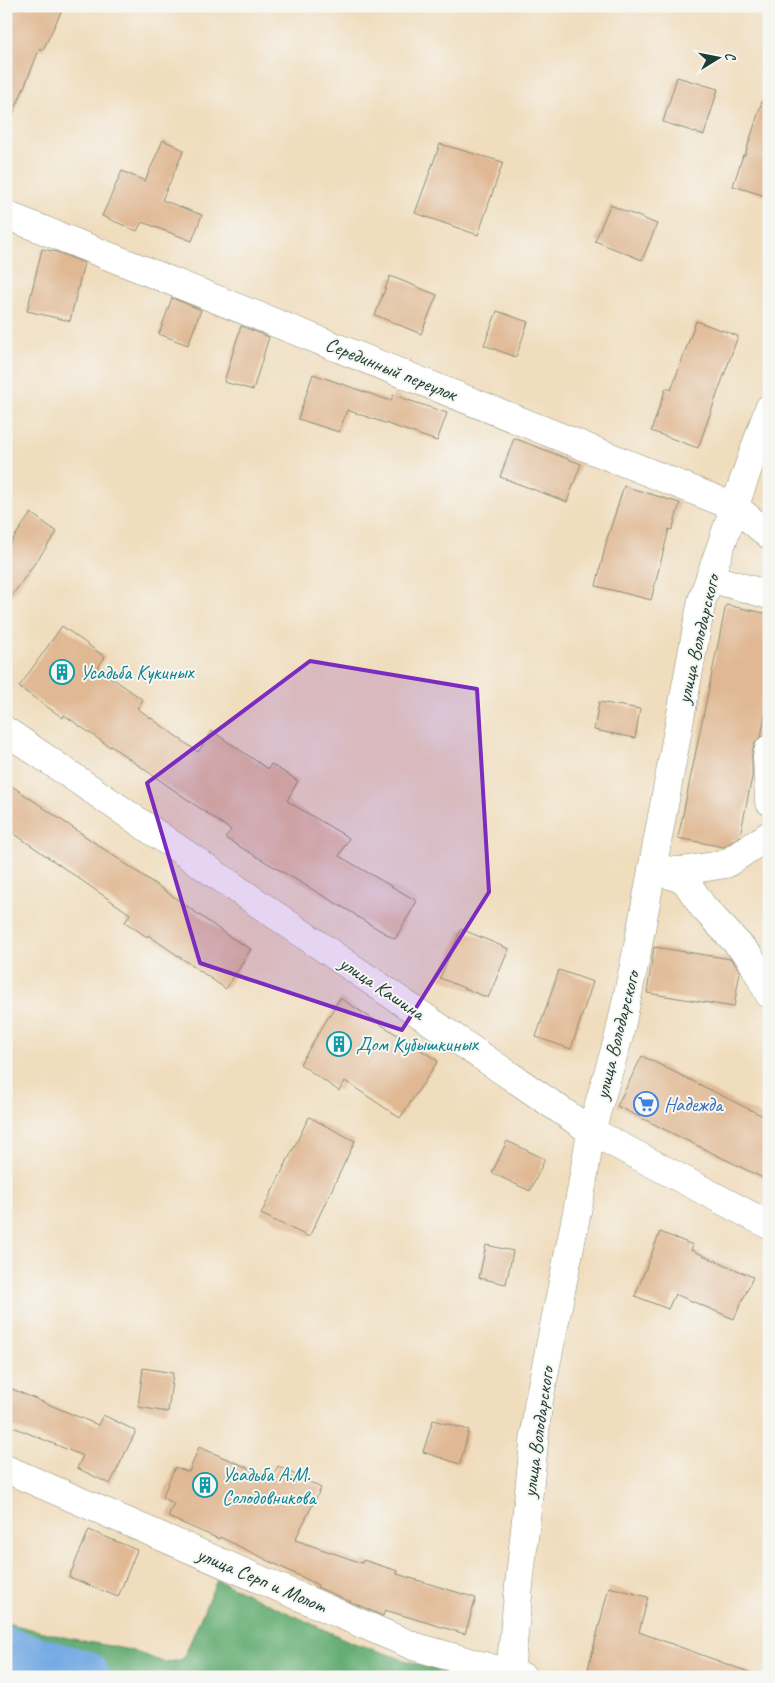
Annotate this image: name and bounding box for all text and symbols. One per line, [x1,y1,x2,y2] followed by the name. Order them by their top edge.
[692,32,742,82] north arrow
[721,51,740,63] text: С
[322,331,462,407] street label: Серединный переулок
[671,570,725,707] street label: улица Володарского
[49,659,75,685] building icon: Усадьба Кукиных
[80,660,196,685] place label: Усадьба Кукиных
[334,950,431,1027] street label: улица Кашина
[589,966,645,1103] street label: улица Володарского
[326,1031,352,1057] building icon: Дом Кубышкиных
[356,1032,480,1057] place label: Дом Кубышкиных
[633,1091,659,1117] supermarket icon: Надежда
[664,1092,724,1117] place label: Надежда
[516,1363,560,1500] street label: улица Володарского
[222,1462,317,1510] place label: Усадьба А.М. Солодовникова
[192,1472,218,1498] building icon: Усадьба А.М. Солодовникова
[193,1541,331,1619] street label: улица Серп и Молот

